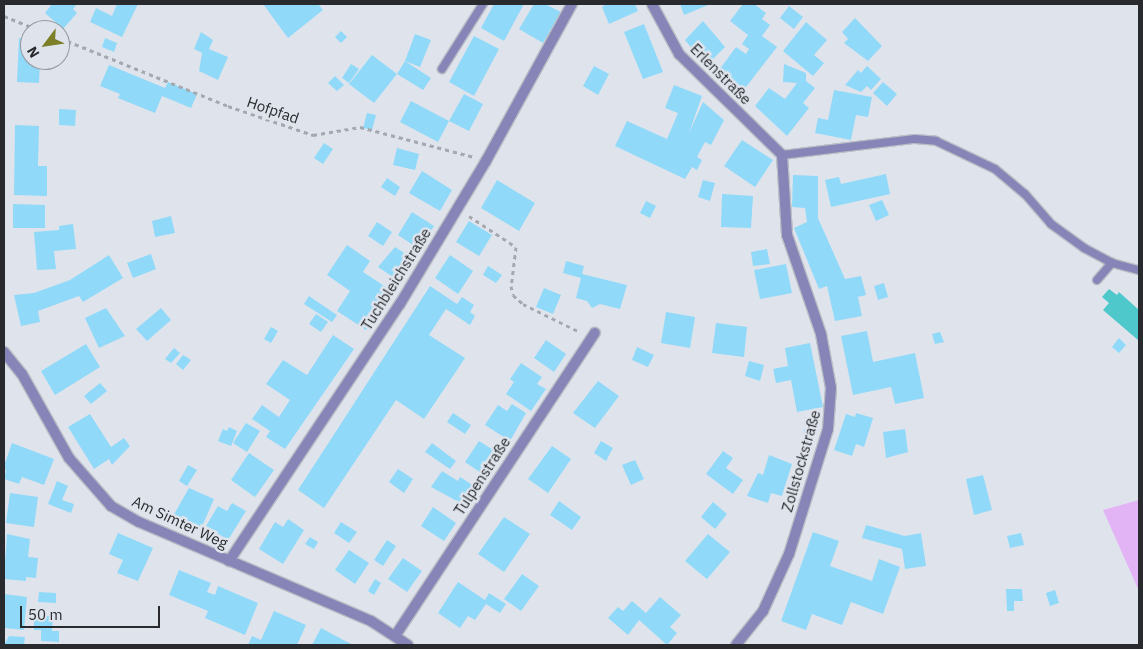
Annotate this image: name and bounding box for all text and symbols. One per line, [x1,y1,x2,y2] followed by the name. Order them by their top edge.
[20,20,70,70] north arrow
[687,40,755,108] street label: Erlenstraße
[23,43,43,61] text: N
[245,93,301,127] street label: Hofpfad
[357,225,435,333] street label: Tuchbleichstraße
[778,408,824,514] street label: Zollstockstraße
[450,434,514,518] street label: Tulpenstraße
[129,492,231,552] street label: Am Simter Weg
[22,596,162,628] scale bar
[28,605,63,624] text: 50 m

